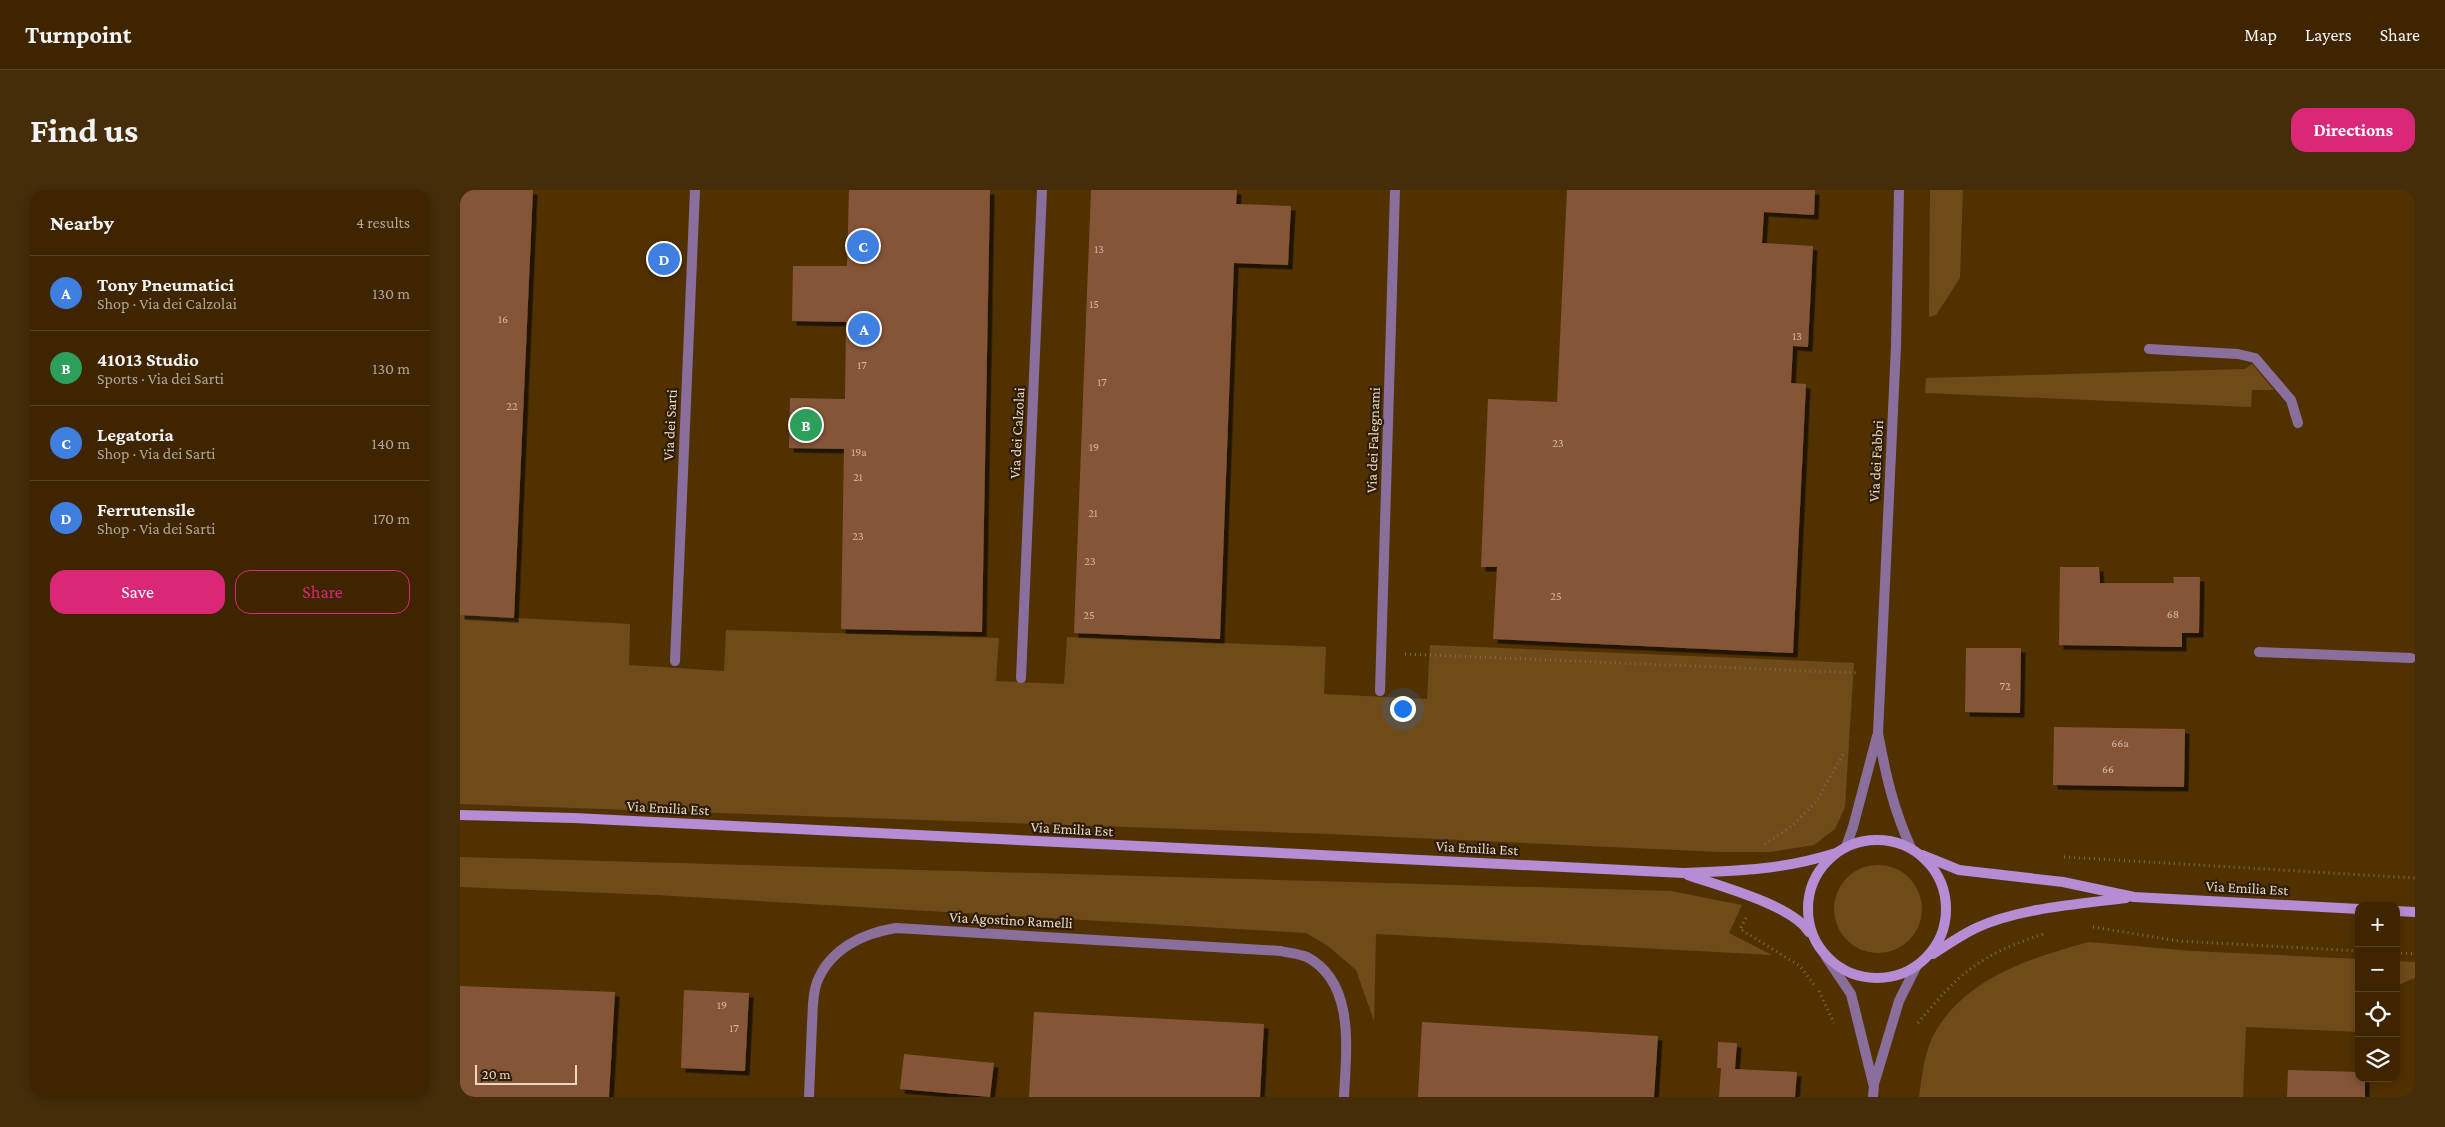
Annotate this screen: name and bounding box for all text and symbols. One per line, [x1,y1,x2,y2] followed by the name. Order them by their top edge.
[25,21,131,48] text: Turnpoint
[2244,25,2277,45] text: Map
[2305,25,2352,45] text: Layers
[2380,25,2420,45] text: Share
[2291,108,2415,152] button: Directions
[30,111,138,150] text: Find us
[50,211,114,235] text: Nearby
[356,214,410,231] text: 4 results
[847,227,879,265] pin: C
[648,240,680,278] pin: D
[1094,242,1104,256] house number: 13
[97,274,234,295] text: Tony Pneumatici
[61,285,71,302] text: A
[372,285,410,302] text: 130 m
[97,295,237,312] text: Shop · Via dei Calzolai
[1089,297,1099,311] house number: 15
[848,310,880,348] pin: A
[498,312,508,326] house number: 16
[1792,329,1802,343] house number: 13
[97,349,199,370] text: 41013 Studio
[857,358,867,372] house number: 17
[61,360,71,377] text: B
[372,360,410,377] text: 130 m
[97,370,224,387] text: Sports · Via dei Sarti
[1097,375,1107,389] house number: 17
[1007,387,1027,479] street label: Via dei Calzolai
[1363,387,1384,493] street label: Via dei Falegnami
[660,389,680,461] street label: Via dei Sarti
[506,399,518,413] house number: 22
[790,406,822,444] pin: B
[1866,420,1886,502] street label: Via dei Fabbri
[97,424,174,445] text: Legatoria
[61,435,71,452] text: C
[372,435,410,452] text: 140 m
[1552,436,1564,450] house number: 23
[1089,440,1099,454] house number: 19
[97,445,215,462] text: Shop · Via dei Sarti
[851,445,867,459] house number: 19a
[853,470,863,484] house number: 21
[97,499,195,520] text: Ferrutensile
[1088,506,1098,520] house number: 21
[60,510,72,527] text: D
[373,510,410,527] text: 170 m
[97,520,215,537] text: Shop · Via dei Sarti
[852,529,864,543] house number: 23
[1084,554,1096,568] house number: 23
[50,570,225,614] button: Save
[235,570,410,614] button: Share
[1550,589,1562,603] house number: 25
[2167,607,2179,621] house number: 68
[1083,608,1095,622] house number: 25
[1999,679,2011,693] house number: 72
[1390,696,1416,722] your location
[2111,736,2129,750] house number: 66a
[2102,762,2114,776] house number: 66
[626,798,711,818] street label: Via Emilia Est
[1030,819,1115,839] street label: Via Emilia Est
[1435,838,1520,858] street label: Via Emilia Est
[2205,878,2290,898] street label: Via Emilia Est
[2355,902,2400,1082] map controls
[2355,902,2400,947] button: +
[949,909,1073,932] street label: Via Agostino Ramelli
[2355,947,2400,992] button: −
[2355,992,2400,1037] button: locate
[717,998,727,1012] house number: 19
[729,1021,739,1035] house number: 17
[2355,1037,2400,1082] button: layers
[475,1062,578,1085] scale bar
[482,1066,510,1082] text: 20 m

